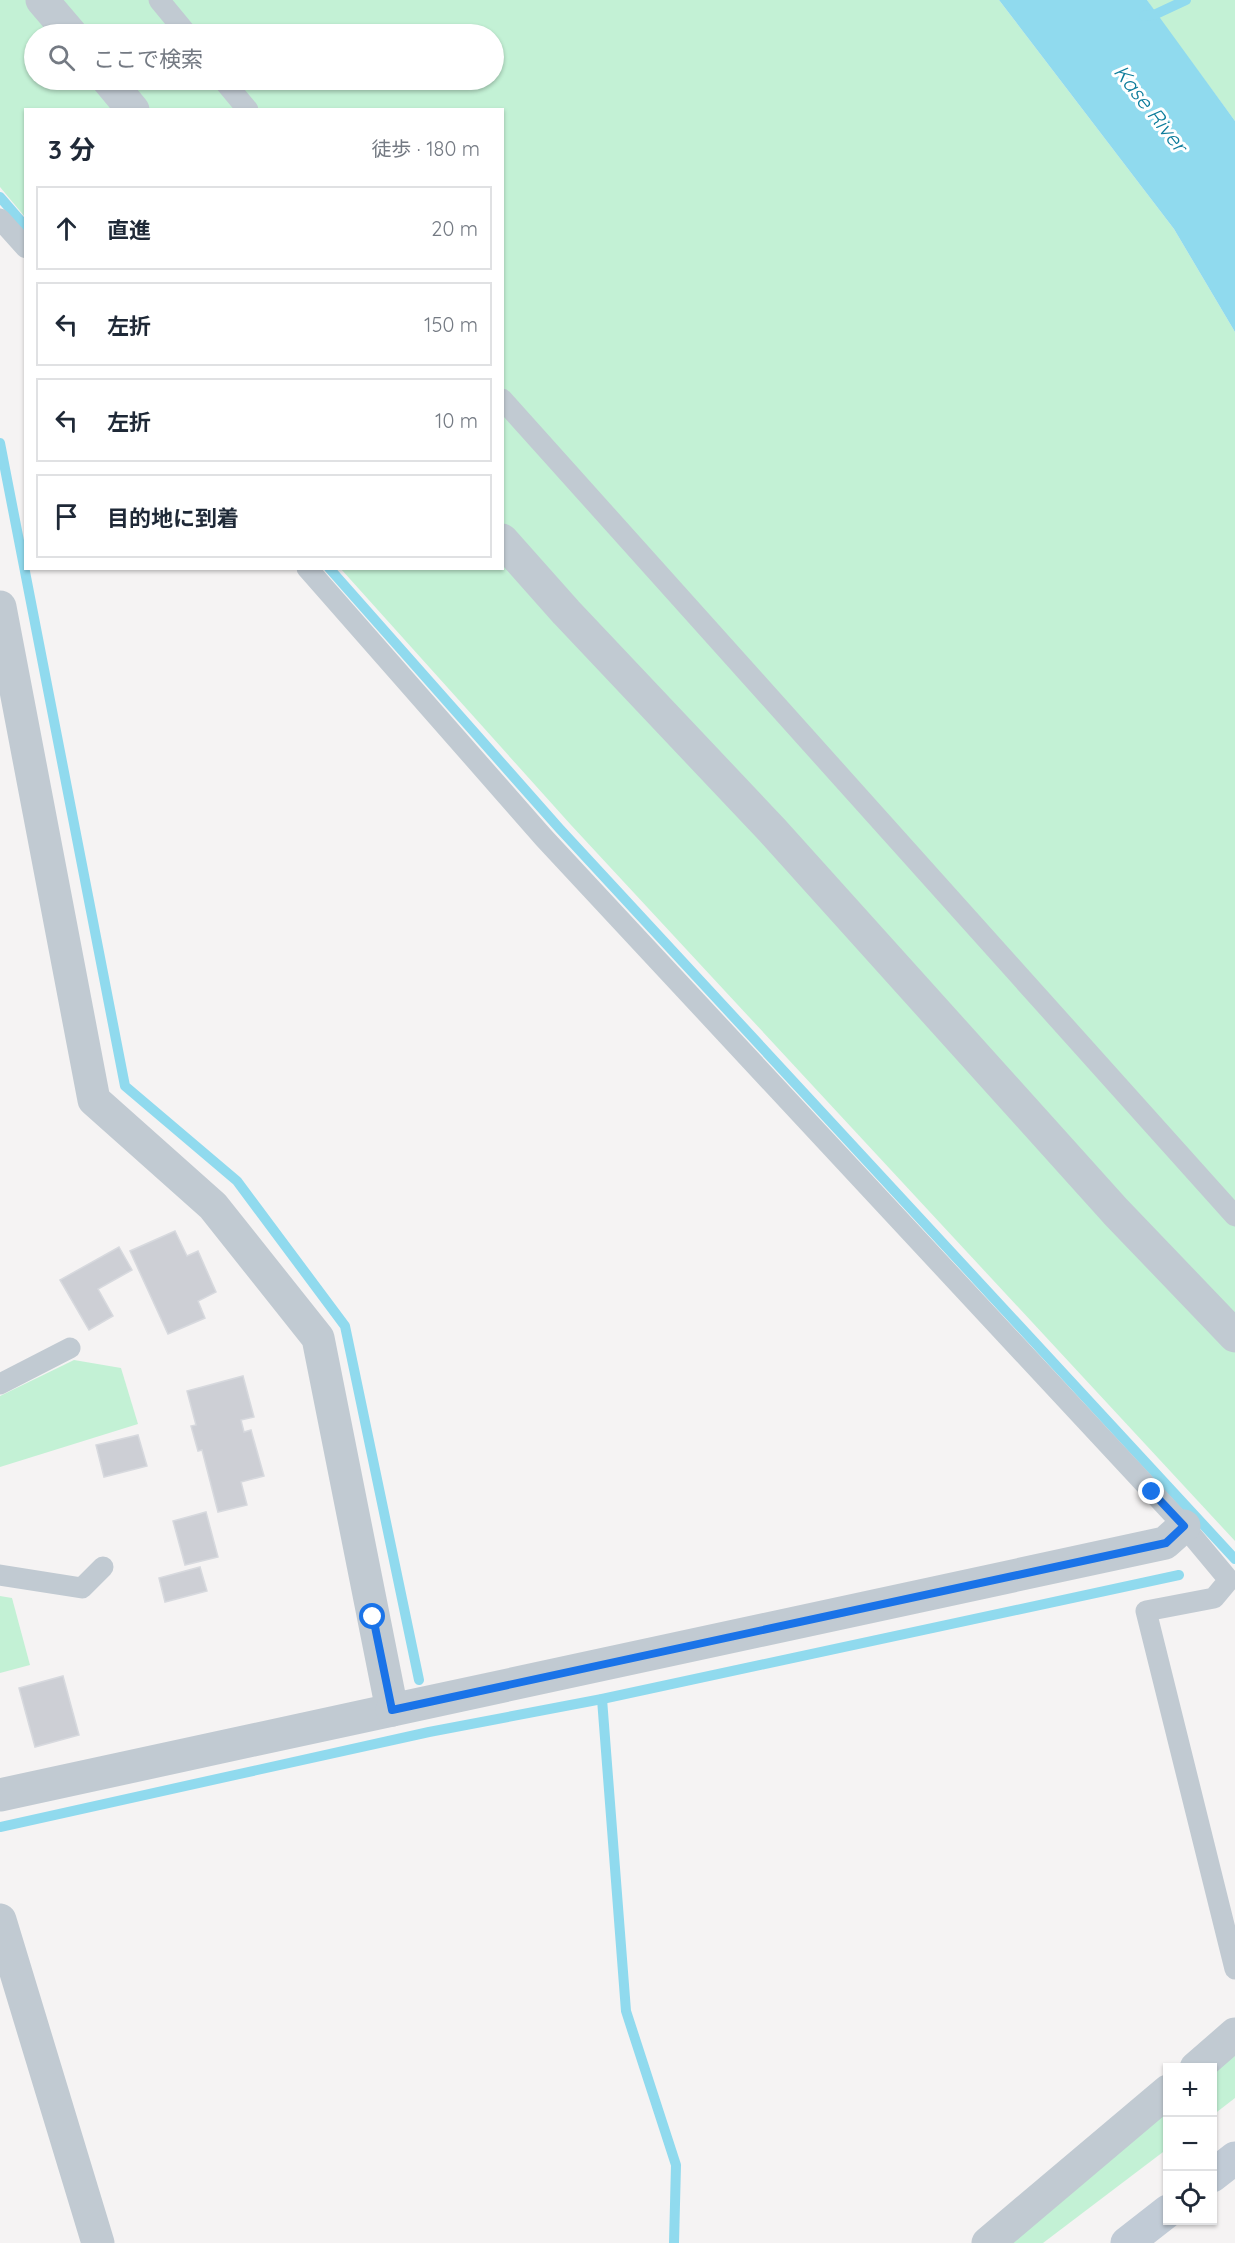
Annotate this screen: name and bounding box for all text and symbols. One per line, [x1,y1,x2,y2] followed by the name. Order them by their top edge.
[24,24,504,90] search box
[45,41,78,74] icon: search
[93,45,203,73] text: ここで検索
[1109,59,1195,159] water label: Kase River
[48,133,95,166] text: 3 分
[371,136,480,161] text: 徒歩 · 180 m
[50,212,83,245] icon: ahead
[107,216,151,244] text: 直進
[431,216,478,241] text: 20 m
[50,308,83,341] icon: left
[107,312,151,340] text: 左折
[424,312,478,337] text: 150 m
[50,404,83,437] icon: left
[107,408,151,436] text: 左折
[435,408,478,433] text: 10 m
[50,500,83,533] icon: arrive
[107,504,239,532] text: 目的地に到着
[1138,1478,1164,1504] route end
[359,1603,385,1629] route start
[1163,2063,1217,2225] map controls
[1163,2063,1217,2117] button: +
[1163,2117,1217,2171] button: −
[1163,2171,1217,2225] button: locate

